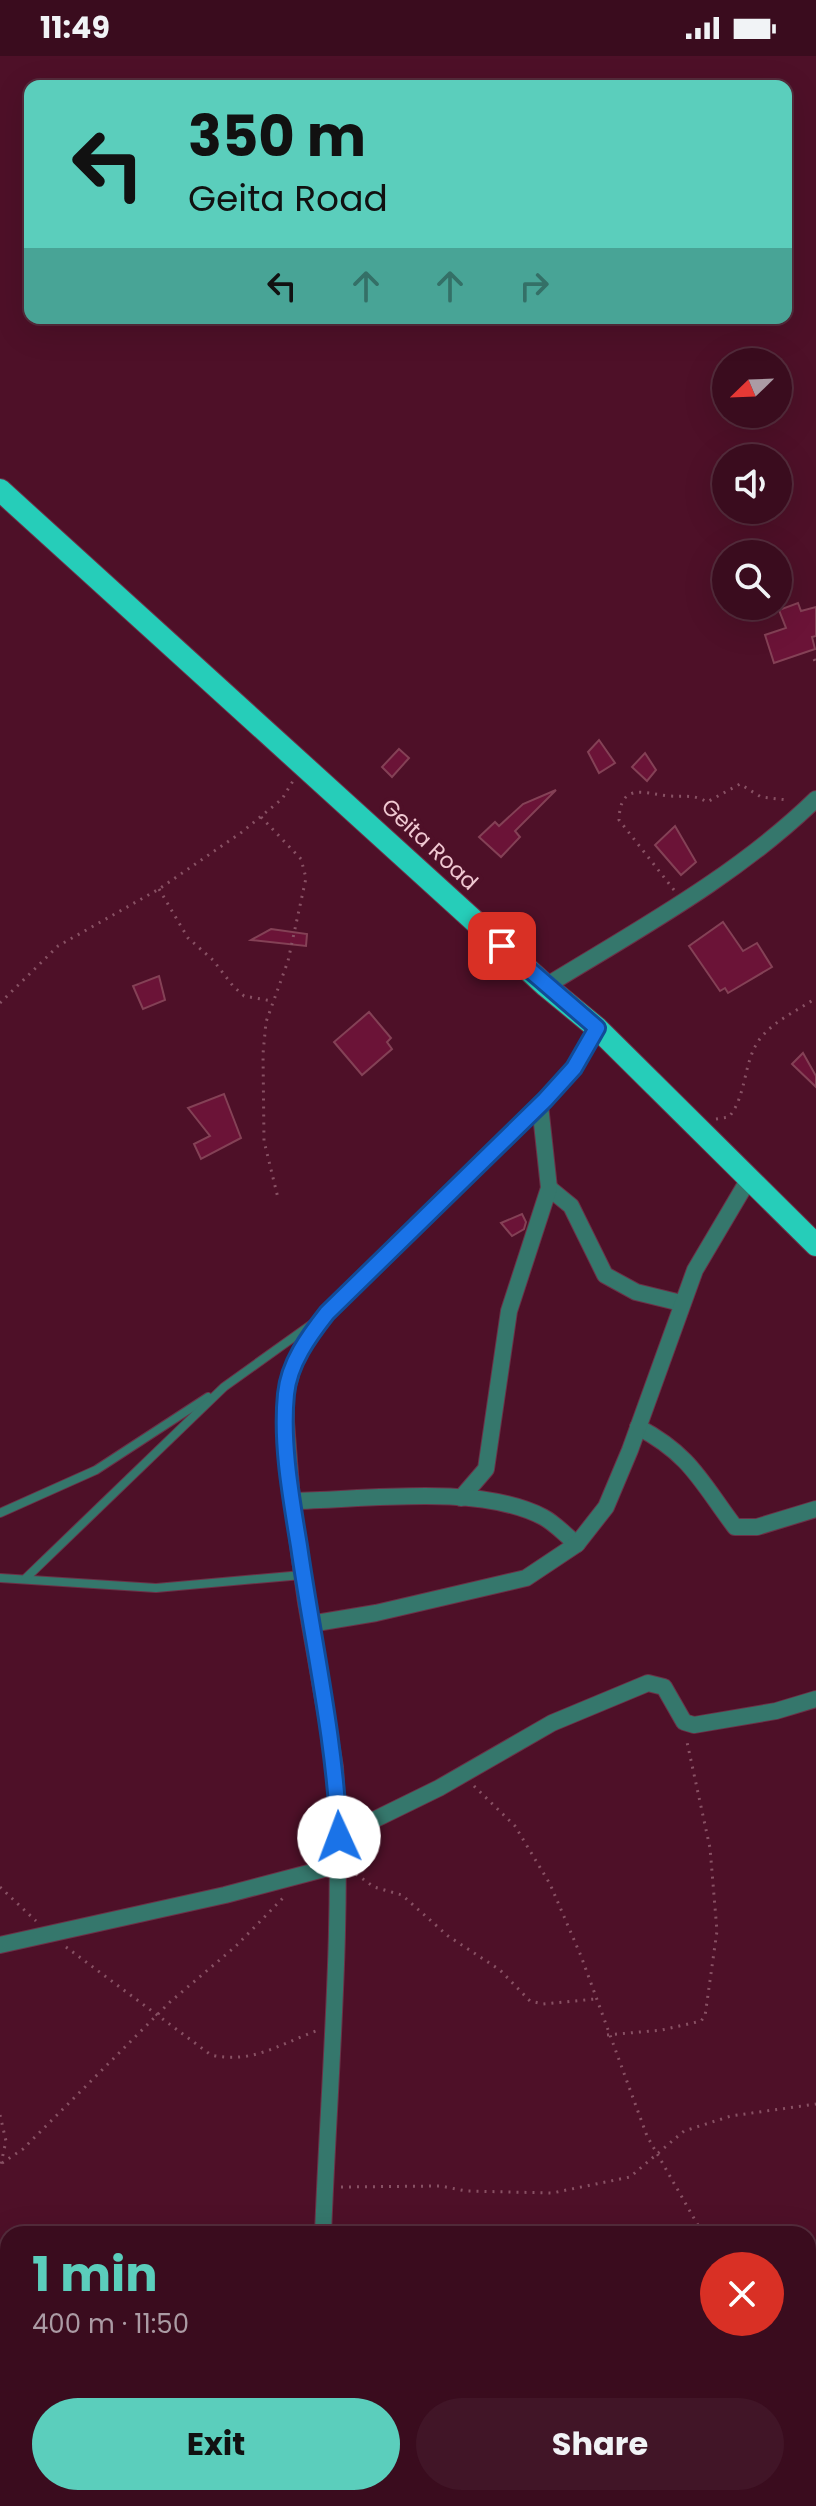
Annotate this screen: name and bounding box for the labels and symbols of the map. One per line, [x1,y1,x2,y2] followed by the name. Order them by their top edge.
[712,348,792,428] north arrow
[374,791,485,897] street label: Geita Road
[468,912,536,980] pin
[297,1795,381,1879] position arrow

